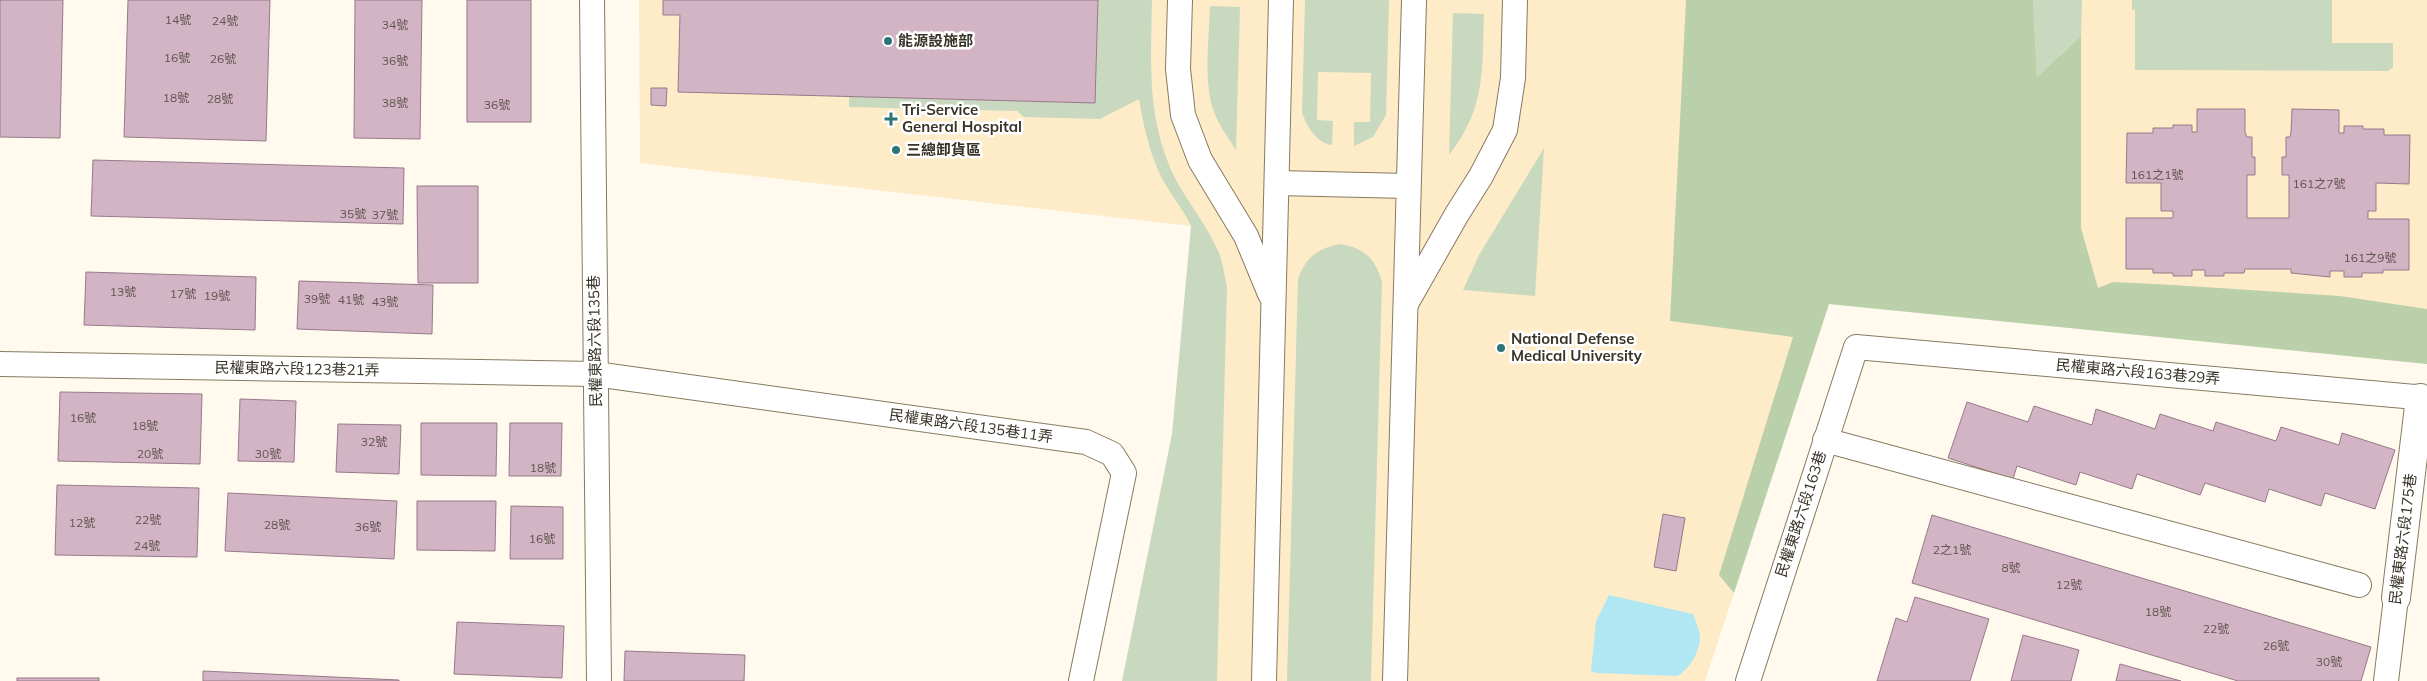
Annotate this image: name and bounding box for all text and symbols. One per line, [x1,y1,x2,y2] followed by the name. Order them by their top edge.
[165,12,191,27] house number: 14號
[212,13,238,28] house number: 24號
[382,17,408,32] house number: 34號
[898,31,973,50] place label: 能源設施部
[882,35,894,47] marker: 能源設施部
[164,50,190,65] house number: 16號
[210,51,236,66] house number: 26號
[382,53,408,68] house number: 36號
[163,90,189,105] house number: 18號
[207,91,233,106] house number: 28號
[382,95,408,110] house number: 38號
[484,97,510,112] house number: 36號
[902,100,1022,136] place label: Tri-Service General Hospital
[884,112,898,126] marker: Tri-Service General Hospital
[906,140,981,159] place label: 三總卸貨區
[890,144,902,156] marker: 三總卸貨區
[2131,167,2183,182] house number: 161之1號
[2293,176,2345,191] house number: 161之7號
[340,206,366,221] house number: 35號
[372,207,398,222] house number: 37號
[2344,250,2396,265] house number: 161之9號
[584,275,605,407] street label: 民權東路六段135巷
[110,284,136,299] house number: 13號
[170,286,196,301] house number: 17號
[204,288,230,303] house number: 19號
[304,291,330,306] house number: 39號
[338,292,364,307] house number: 41號
[372,294,398,309] house number: 43號
[1511,329,1643,365] place label: National Defense Medical University
[1495,342,1507,354] marker: National Defense Medical University
[2055,355,2221,388] street label: 民權東路六段163巷29弄
[214,358,380,379] street label: 民權東路六段123巷21弄
[888,405,1054,446] street label: 民權東路六段135巷11弄
[70,410,96,425] house number: 16號
[132,418,158,433] house number: 18號
[361,434,387,449] house number: 32號
[137,446,163,461] house number: 20號
[255,446,281,461] house number: 30號
[1771,448,1830,580] street label: 民權東路六段163巷
[530,460,556,475] house number: 18號
[2385,472,2420,606] street label: 民權東路六段175巷
[135,512,161,527] house number: 22號
[69,515,95,530] house number: 12號
[264,517,290,532] house number: 28號
[355,519,381,534] house number: 36號
[529,531,555,546] house number: 16號
[134,538,160,553] house number: 24號
[1933,542,1971,557] house number: 2之1號
[2001,560,2021,575] house number: 8號
[2056,577,2082,592] house number: 12號
[2145,604,2171,619] house number: 18號
[2203,621,2229,636] house number: 22號
[2263,638,2289,653] house number: 26號
[2316,654,2342,669] house number: 30號

